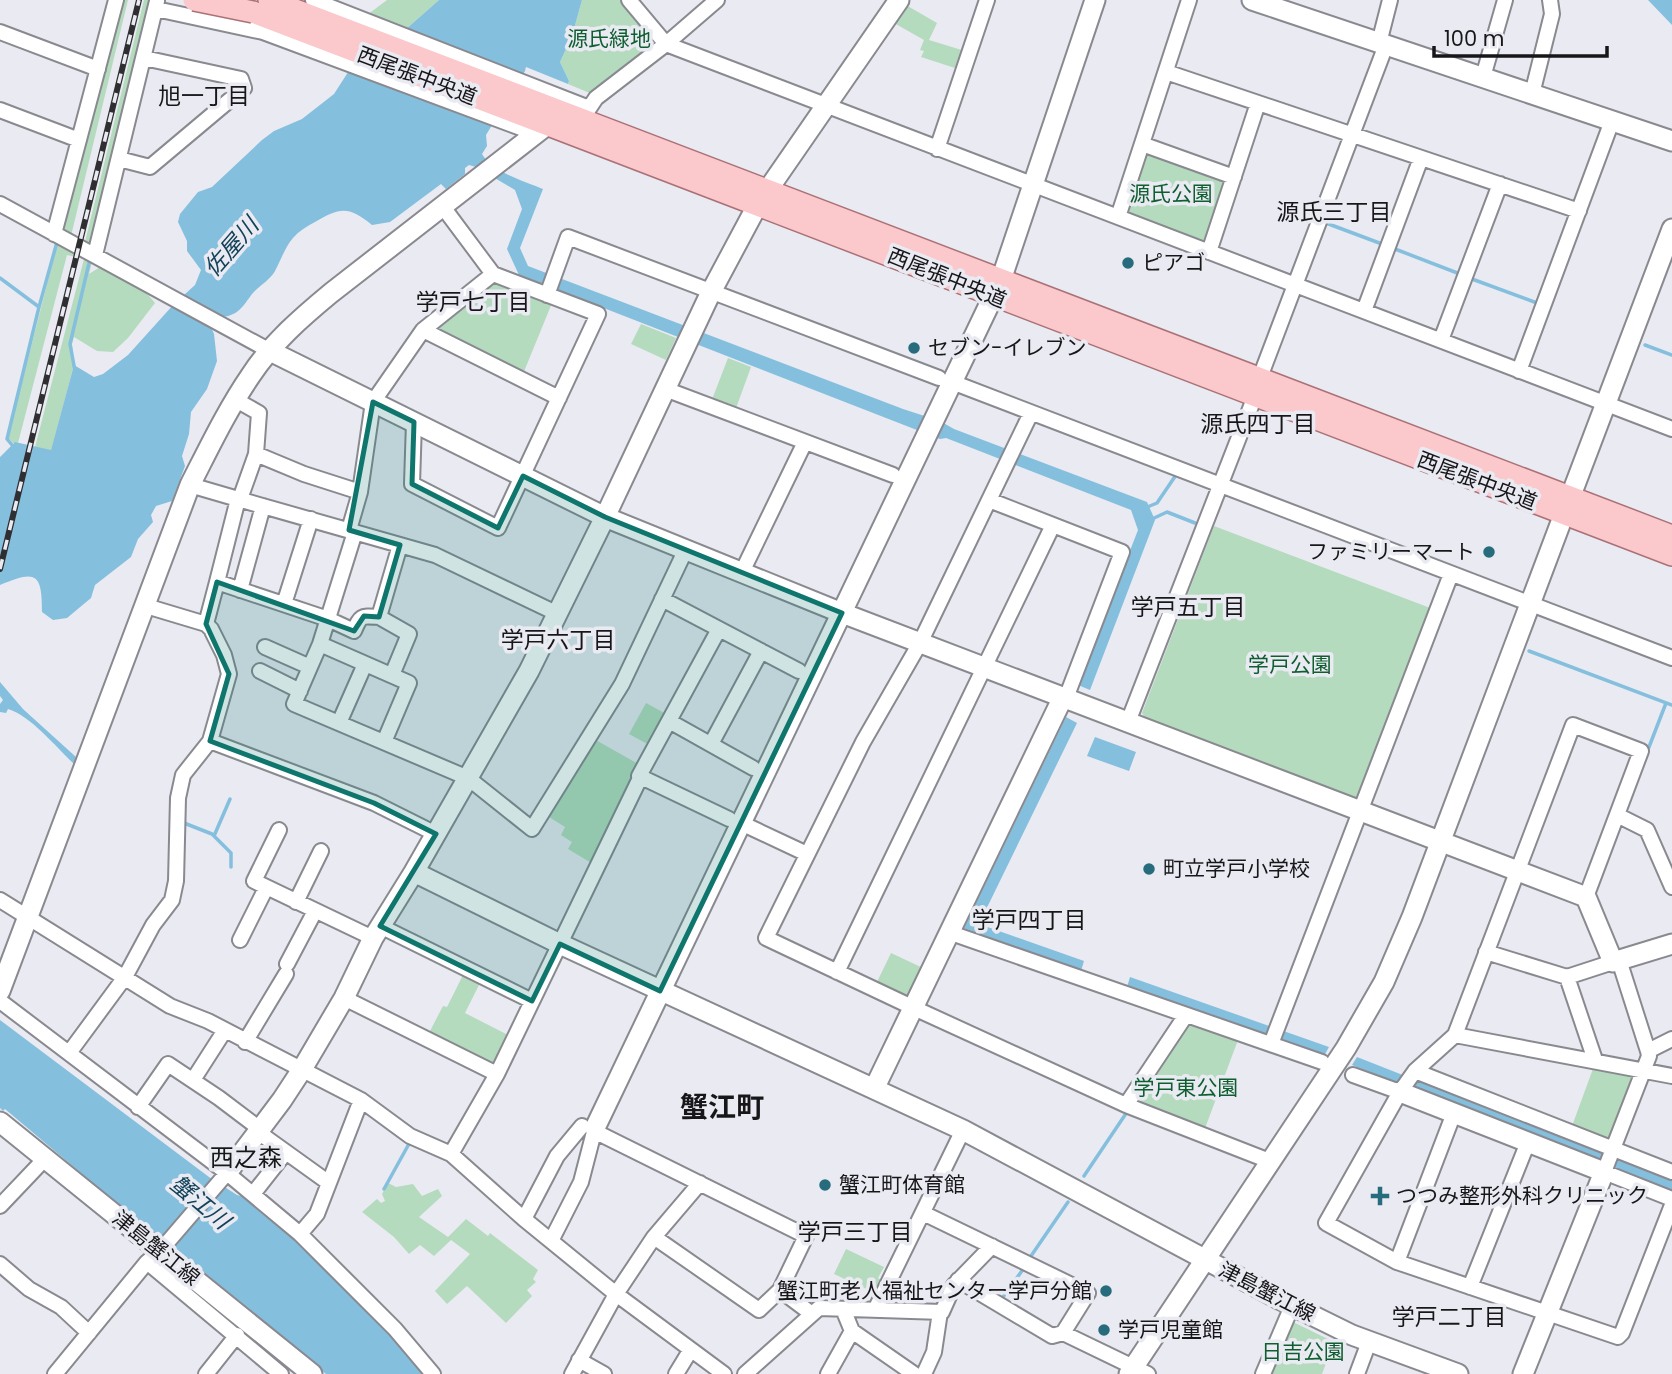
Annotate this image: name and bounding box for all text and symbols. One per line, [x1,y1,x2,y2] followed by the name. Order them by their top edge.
[1434,14,1607,58] scale bar
[567,24,651,53] park label: 源氏緑地
[1444,24,1504,53] text: 100 m
[353,39,481,112] street label: 西尾張中央道
[158,80,250,112] district label: 旭一丁目
[1129,179,1213,208] park label: 源氏公園
[1277,196,1392,228] district label: 源氏三丁目
[196,208,268,284] water label: 佐屋川
[883,240,1011,315] street label: 西尾張中央道
[1142,248,1205,277] place label: ピアゴ
[1120,255,1136,271] marker: ピアゴ
[416,286,531,318] district label: 学戸七丁目
[928,333,1087,362] place label: セブン-イレブン
[906,340,922,356] marker: セブン-イレブン
[1201,408,1316,440] district label: 源氏四丁目
[1413,444,1541,517] street label: 西尾張中央道
[1307,537,1475,566] place label: ファミリーマート
[1481,544,1497,560] marker: ファミリーマート
[1131,591,1246,623] district label: 学戸五丁目
[501,624,616,656] district label: 学戸六丁目
[1248,650,1332,679] park label: 学戸公園
[1163,854,1310,883] place label: 町立学戸小学校
[1141,861,1157,877] marker: 町立学戸小学校
[972,904,1087,936] district label: 学戸四丁目
[1134,1073,1239,1102] park label: 学戸東公園
[680,1088,764,1127] district label: 蟹江町
[210,1141,282,1174] district label: 西之森
[163,1168,239,1238] water label: 蟹江川
[839,1170,965,1199] place label: 蟹江町体育館
[817,1177,833,1193] marker: 蟹江町体育館
[1396,1181,1648,1210] place label: つつみ整形外科クリニック
[1370,1186,1390,1206] marker: つつみ整形外科クリニック
[106,1203,206,1292] street label: 津島蟹江線
[798,1216,913,1248] district label: 学戸三丁目
[1214,1255,1321,1328] street label: 津島蟹江線
[777,1276,1092,1305] place label: 蟹江町老人福祉センター学戸分館
[1098,1283,1114,1299] marker: 蟹江町老人福祉センター学戸分館
[1392,1301,1507,1333] district label: 学戸二丁目
[1118,1315,1223,1344] place label: 学戸児童館
[1096,1322,1112,1338] marker: 学戸児童館
[1261,1337,1345,1366] park label: 日吉公園

